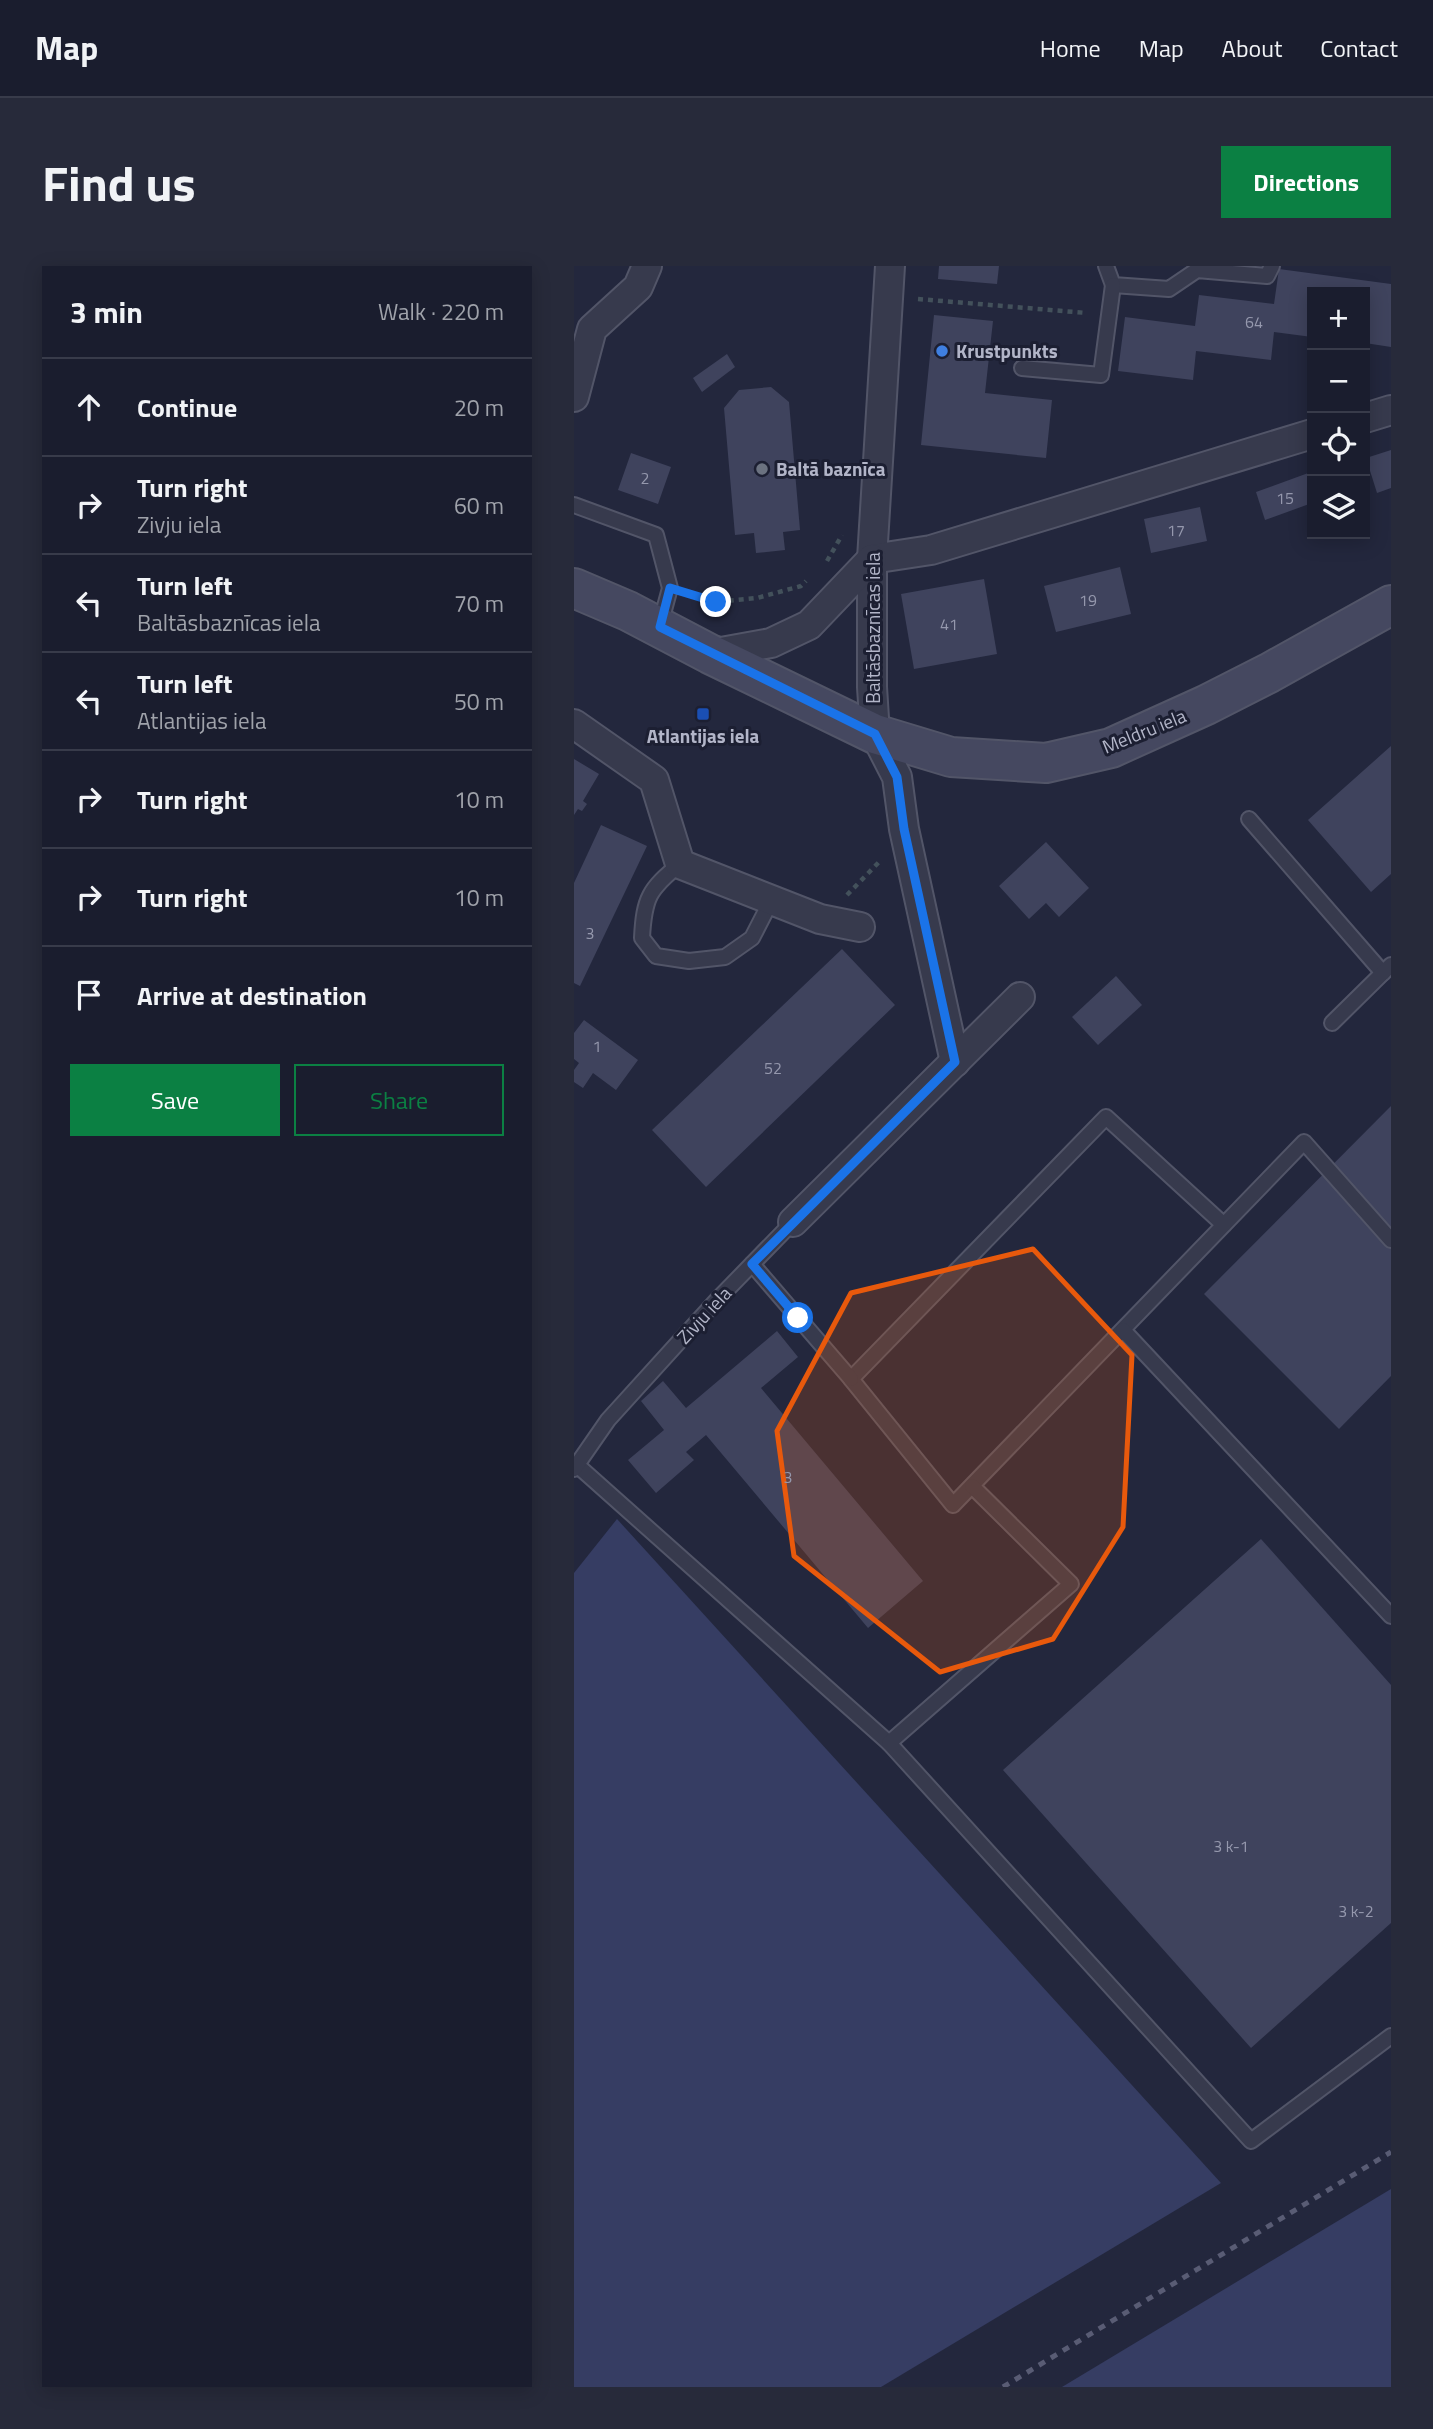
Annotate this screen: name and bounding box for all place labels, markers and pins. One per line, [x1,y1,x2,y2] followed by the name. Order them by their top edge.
[956,336,1058,365] place label: Krustpunkts
[934,343,950,359] marker: Krustpunkts
[776,454,886,483] place label: Baltā baznīca
[754,461,770,477] marker: Baltā baznīca
[695,706,711,722] marker: Atlantijas iela
[647,721,760,750] place label: Atlantijas iela

